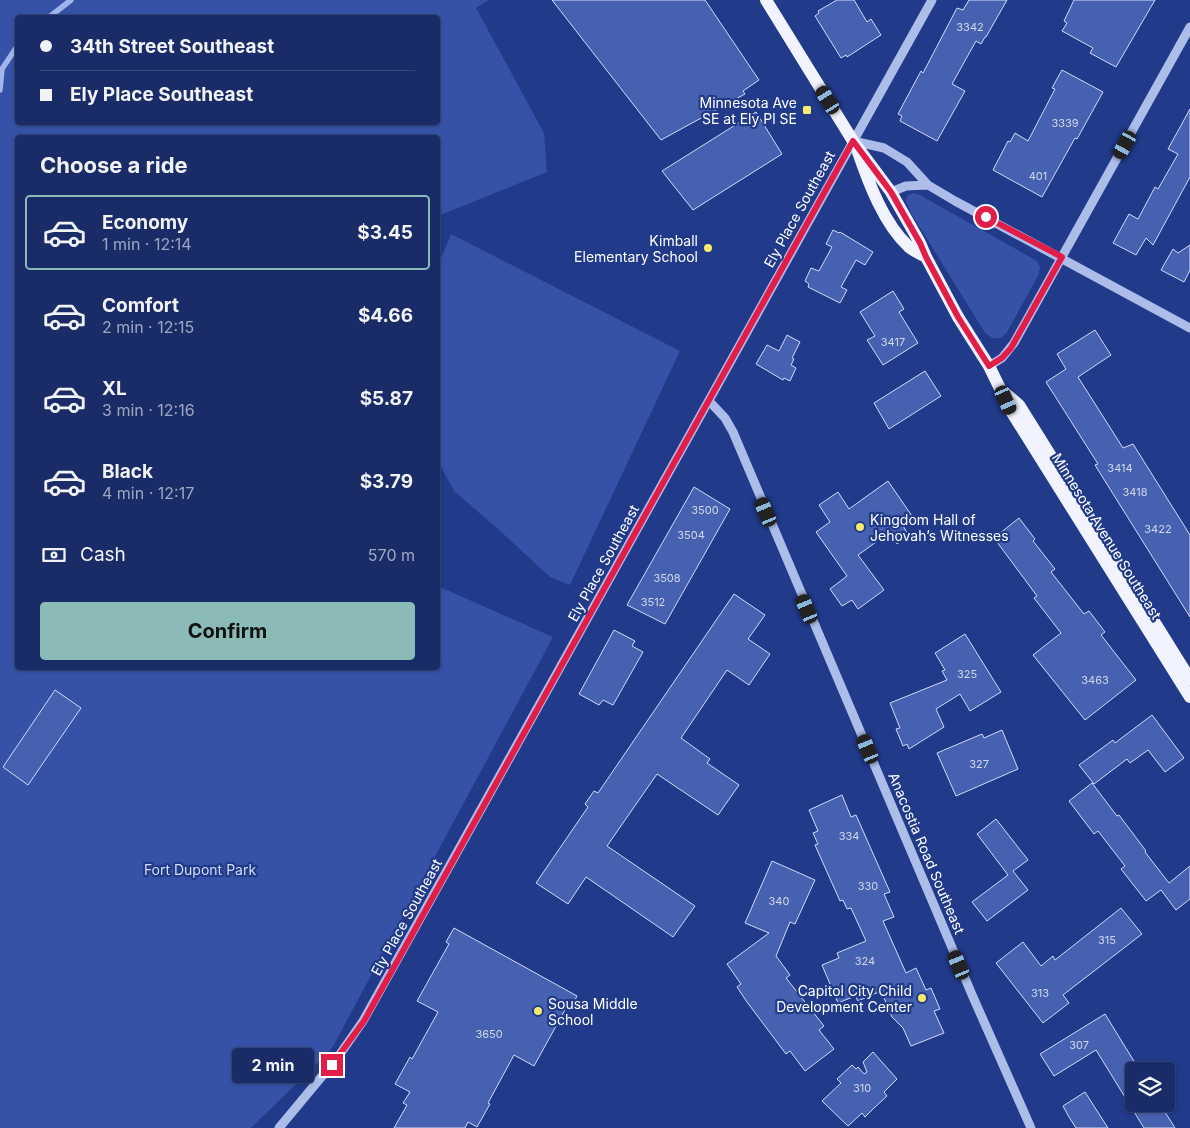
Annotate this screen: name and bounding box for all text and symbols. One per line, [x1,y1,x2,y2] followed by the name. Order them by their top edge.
[956,20,984,34] house number: 3342
[70,35,274,58] text: 34th Street Southeast
[70,83,253,106] text: Ely Place Southeast
[813,83,842,117] car
[700,94,797,127] place label: Minnesota Ave SE at Ely Pl SE
[801,104,813,116] marker: Minnesota Ave SE at Ely Pl SE
[1051,116,1079,130] house number: 3339
[1111,128,1138,162] car
[760,147,838,270] street label: Ely Place Southeast
[40,152,188,178] text: Choose a ride
[1029,169,1047,183] house number: 401
[975,206,997,228] route start
[42,210,87,255] icon: car
[102,211,188,234] text: Economy
[357,221,413,244] text: $3.45
[574,232,698,265] place label: Kimball Elementary School
[102,234,192,254] text: 1 min · 12:14
[702,242,714,254] marker: Kimball Elementary School
[42,293,87,338] icon: car
[102,294,179,317] text: Comfort
[358,304,413,327] text: $4.66
[102,317,194,337] text: 2 min · 12:15
[881,335,905,349] house number: 3417
[42,376,87,421] icon: car
[102,377,127,400] text: XL
[993,383,1018,417] car
[360,387,413,410] text: $5.87
[102,400,195,420] text: 3 min · 12:16
[1049,450,1165,623] street label: Minnesota Avenue Southeast
[42,459,87,504] icon: car
[102,460,153,483] text: Black
[1107,461,1133,475] house number: 3414
[360,470,413,493] text: $3.79
[102,483,194,503] text: 4 min · 12:17
[1123,485,1148,499] house number: 3418
[753,495,778,529] car
[564,501,642,624] street label: Ely Place Southeast
[691,503,719,517] house number: 3500
[870,511,1009,544] place label: Kingdom Hall of Jehovah’s Witnesses
[854,521,866,533] marker: Kingdom Hall of Jehovah’s Witnesses
[1144,522,1172,536] house number: 3422
[677,528,705,542] house number: 3504
[40,541,68,569] icon: cash
[80,543,126,566] text: Cash
[368,545,415,565] text: 570 m
[653,571,681,585] house number: 3508
[794,592,819,626] car
[641,595,665,609] house number: 3512
[40,602,415,660] button: Confirm
[957,667,977,681] house number: 325
[1081,673,1109,687] house number: 3463
[855,732,880,766] car
[969,757,989,771] house number: 327
[885,770,969,937] street label: Anacostia Road Southeast
[839,829,859,843] house number: 334
[367,855,445,978] street label: Ely Place Southeast
[144,861,256,878] park label: Fort Dupont Park
[858,879,878,893] house number: 330
[769,894,789,908] house number: 340
[1098,933,1116,947] house number: 315
[946,948,971,982] car
[855,954,875,968] house number: 324
[776,982,912,1015] place label: Capitol City Child Development Center
[1031,986,1049,1000] house number: 313
[916,992,928,1004] marker: Capitol City Child Development Center
[548,995,638,1028] place label: Sousa Middle School
[532,1005,544,1017] marker: Sousa Middle School
[475,1027,503,1041] house number: 3650
[1069,1038,1089,1052] house number: 307
[232,1048,314,1082] callout: 2 min
[321,1054,343,1076] route end
[252,1055,294,1075] text: 2 min
[1125,1062,1175,1112] map controls
[1125,1062,1175,1112] button: layers
[853,1081,871,1095] house number: 310

